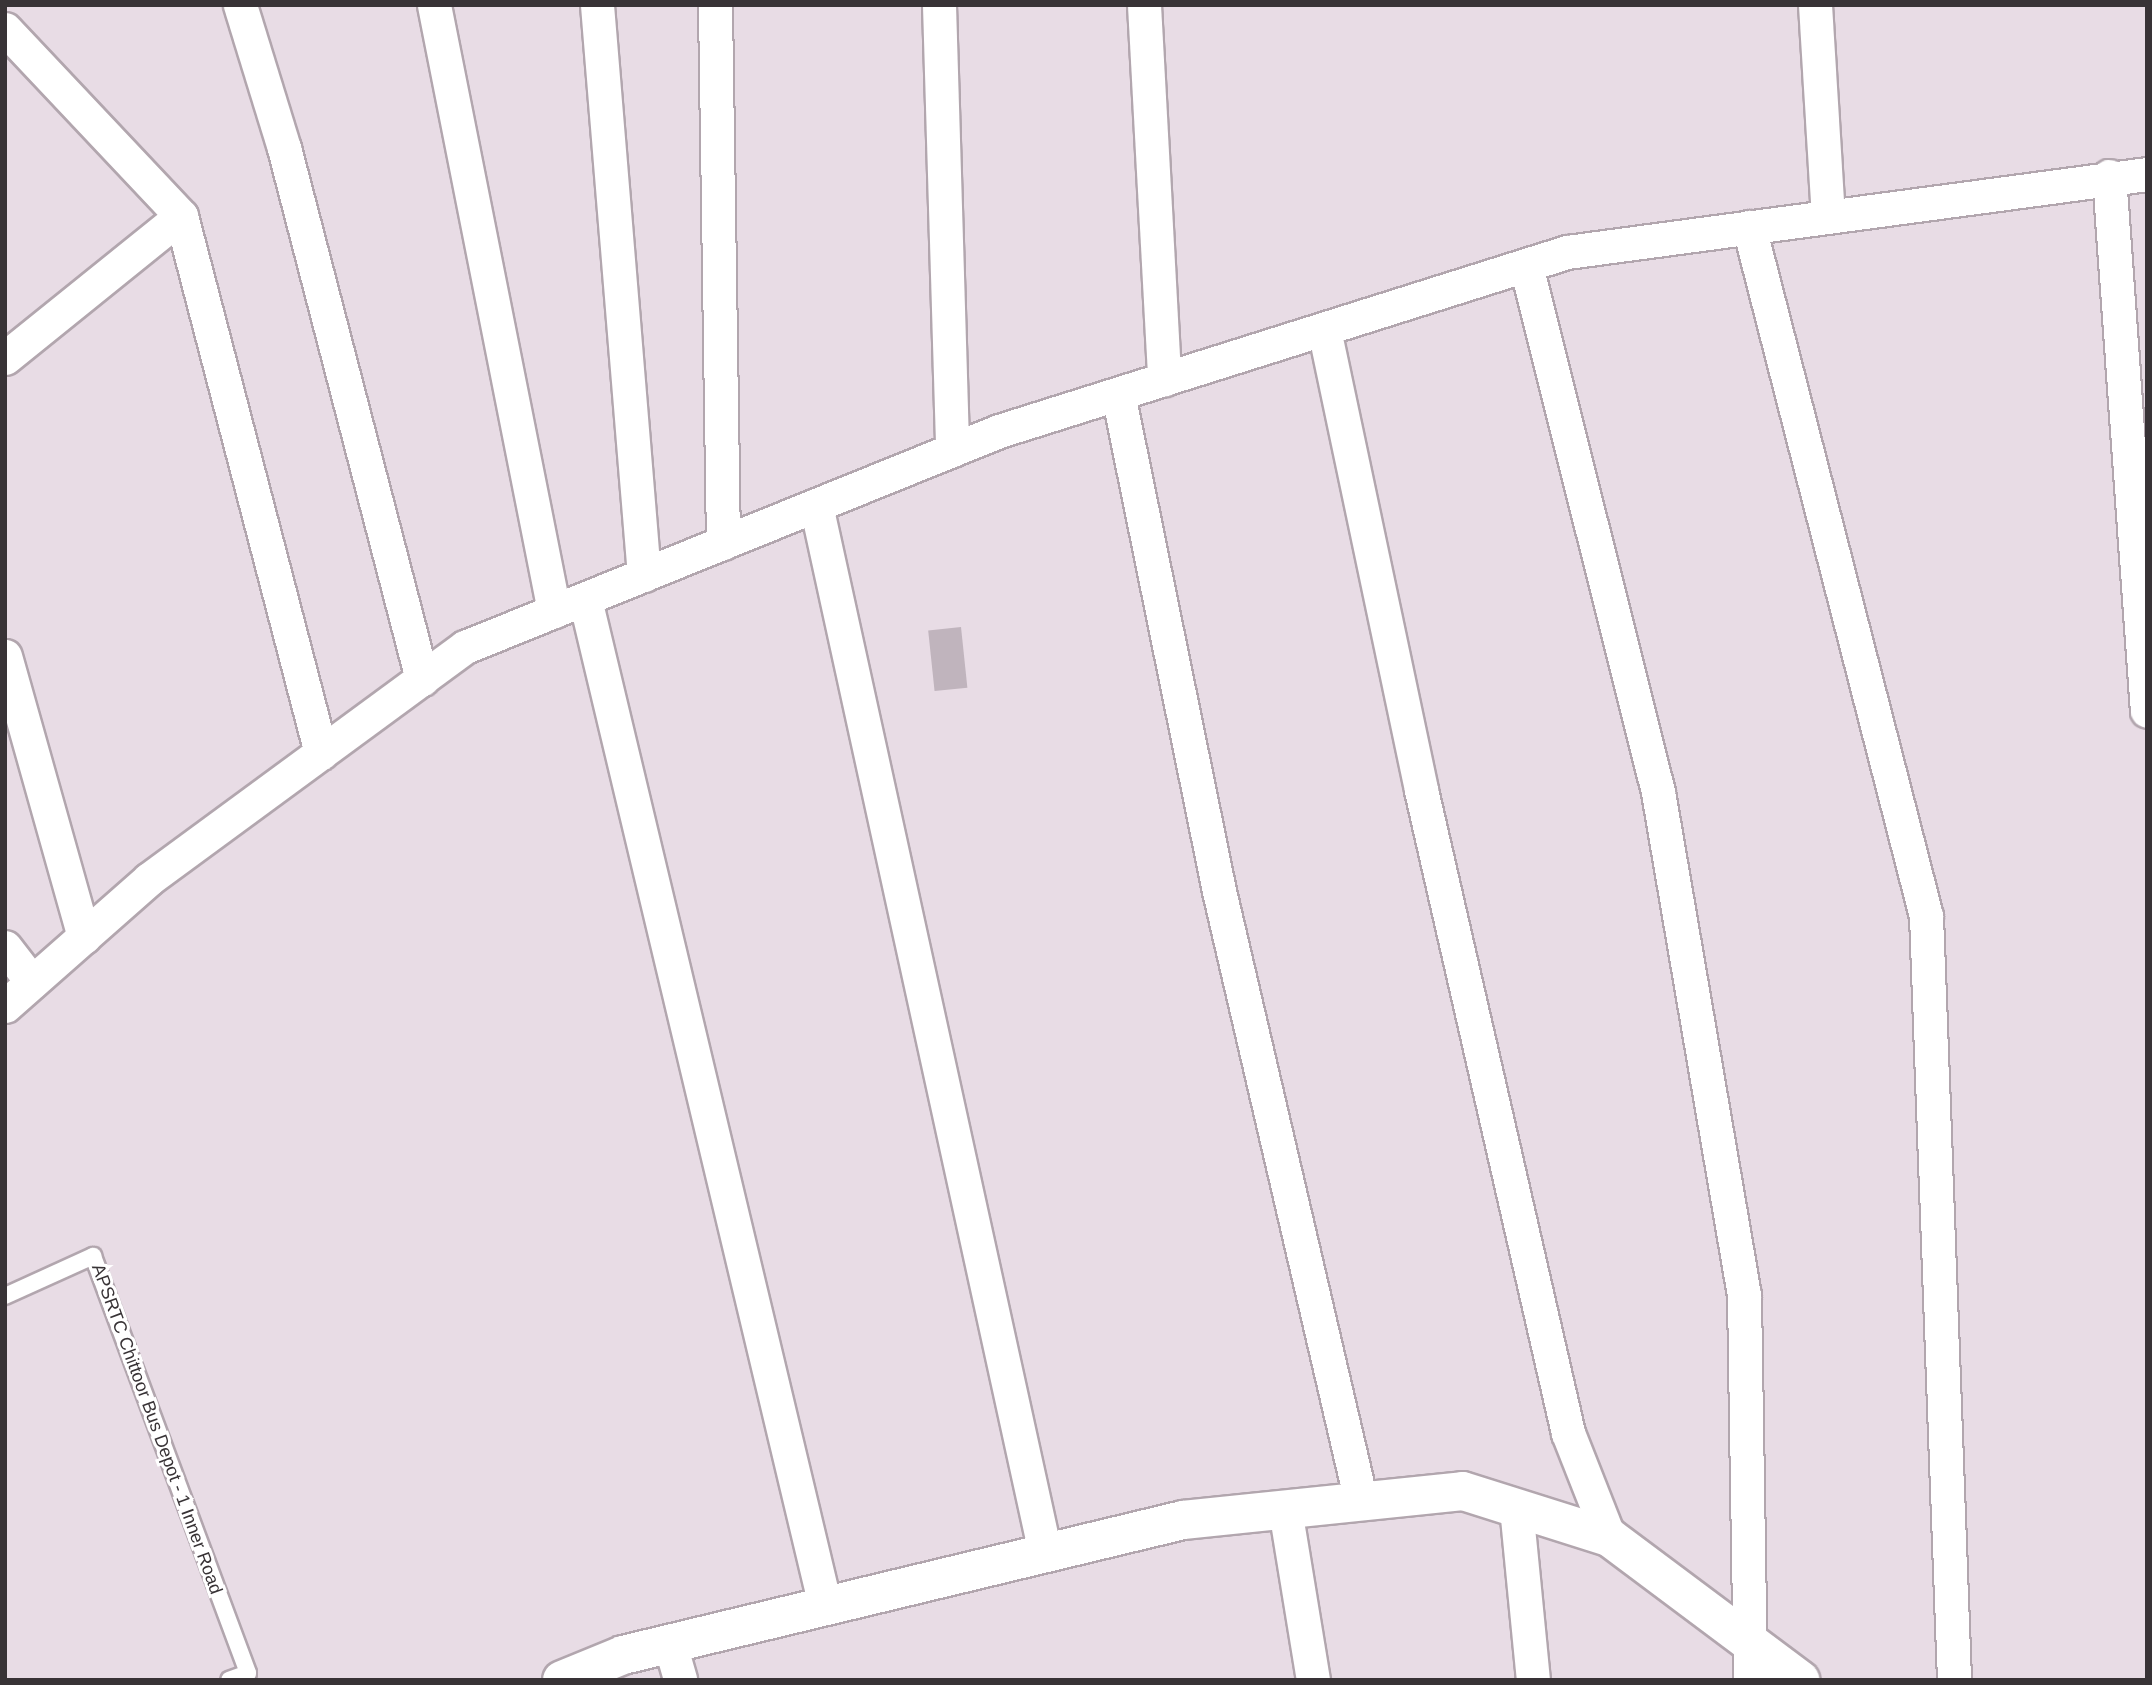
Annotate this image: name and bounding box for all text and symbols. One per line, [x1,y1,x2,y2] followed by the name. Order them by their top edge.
[87,1261,227,1597] street label: APSRTC Chittoor Bus Depot - 1 Inner Road

